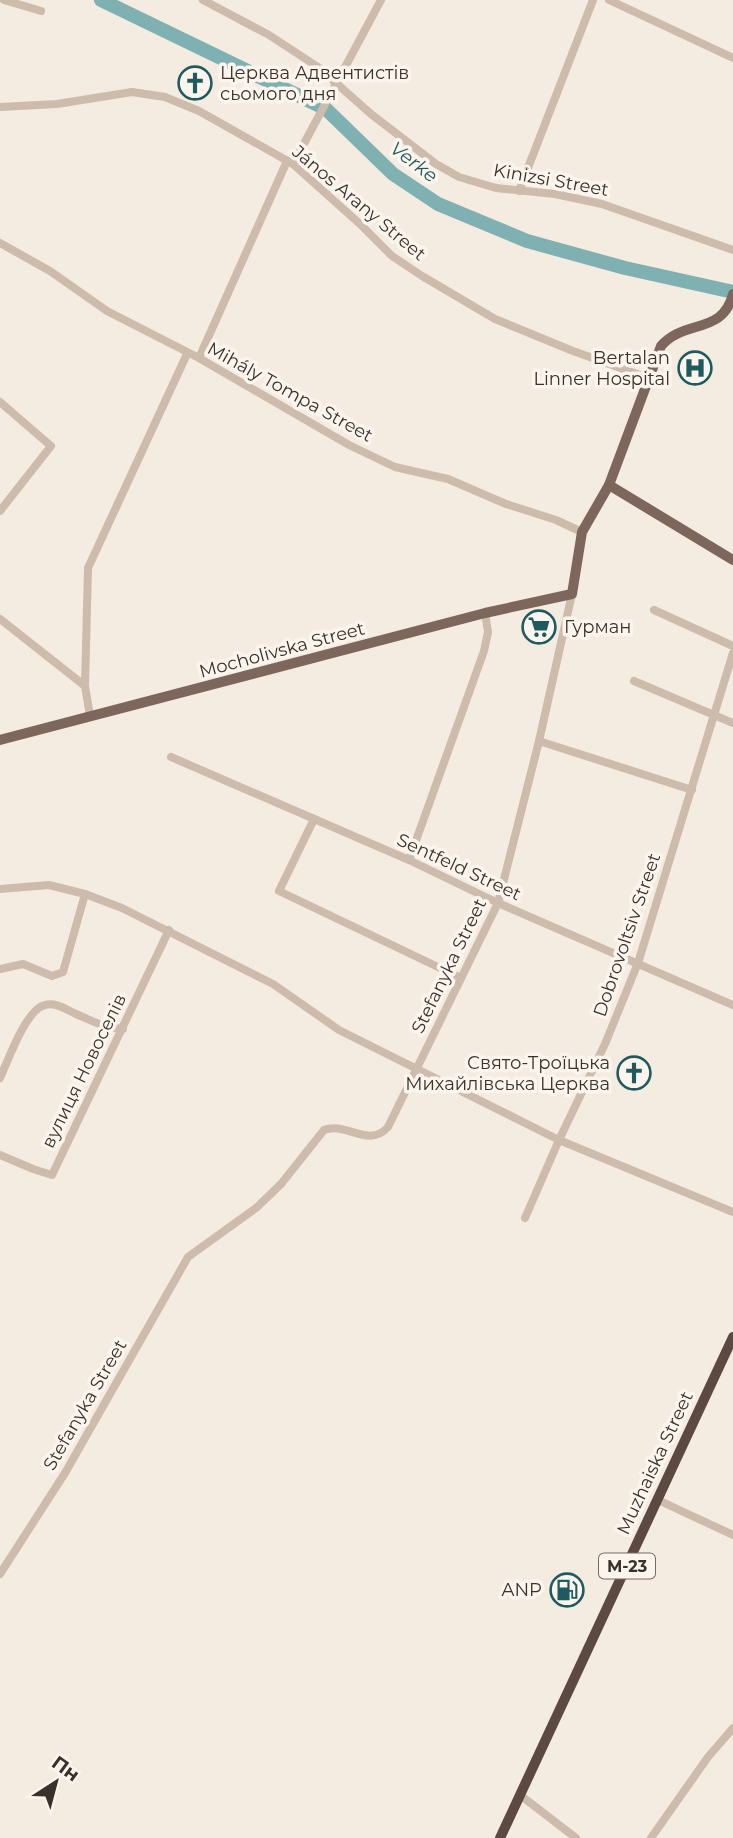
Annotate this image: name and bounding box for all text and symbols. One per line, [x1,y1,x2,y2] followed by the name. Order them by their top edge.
[220,62,409,105] place label: Церква Адвентистів сьомого дня
[176,64,214,102] church icon: Церква Адвентистів сьомого дня
[386,137,442,187] water label: Verke
[287,140,430,265] street label: János Arany Street
[492,159,610,201] street label: Kinizsi Street
[203,337,377,447] street label: Mihály Tompa Street
[533,347,670,390] place label: Bertalan Linner Hospital
[676,349,714,387] hospital icon: Bertalan Linner Hospital
[520,608,558,646] supermarket icon: Гурман
[564,616,631,638] place label: Гурман
[197,617,367,683] street label: Mocholivska Street
[393,829,525,905] street label: Sentfeld Street
[589,850,665,1020] street label: Dobrovoltsiv Street
[407,895,491,1037] street label: Stefanyka Street
[37,990,131,1152] street label: вулиця Новоселів
[405,1052,610,1095] place label: Свято-Троїцька Михайлівська Церква
[615,1054,653,1092] church icon: Свято-Троїцька Михайлівська Церква
[39,1336,131,1474] street label: Stefanyka Street
[612,1388,698,1538] street label: Muzhaiska Street
[599,1554,655,1578] road number: М-23
[548,1571,586,1609] fuel station icon: ANP
[502,1579,542,1601] place label: ANP
[21,1747,91,1817] north arrow
[47,1751,84,1786] text: Пн

